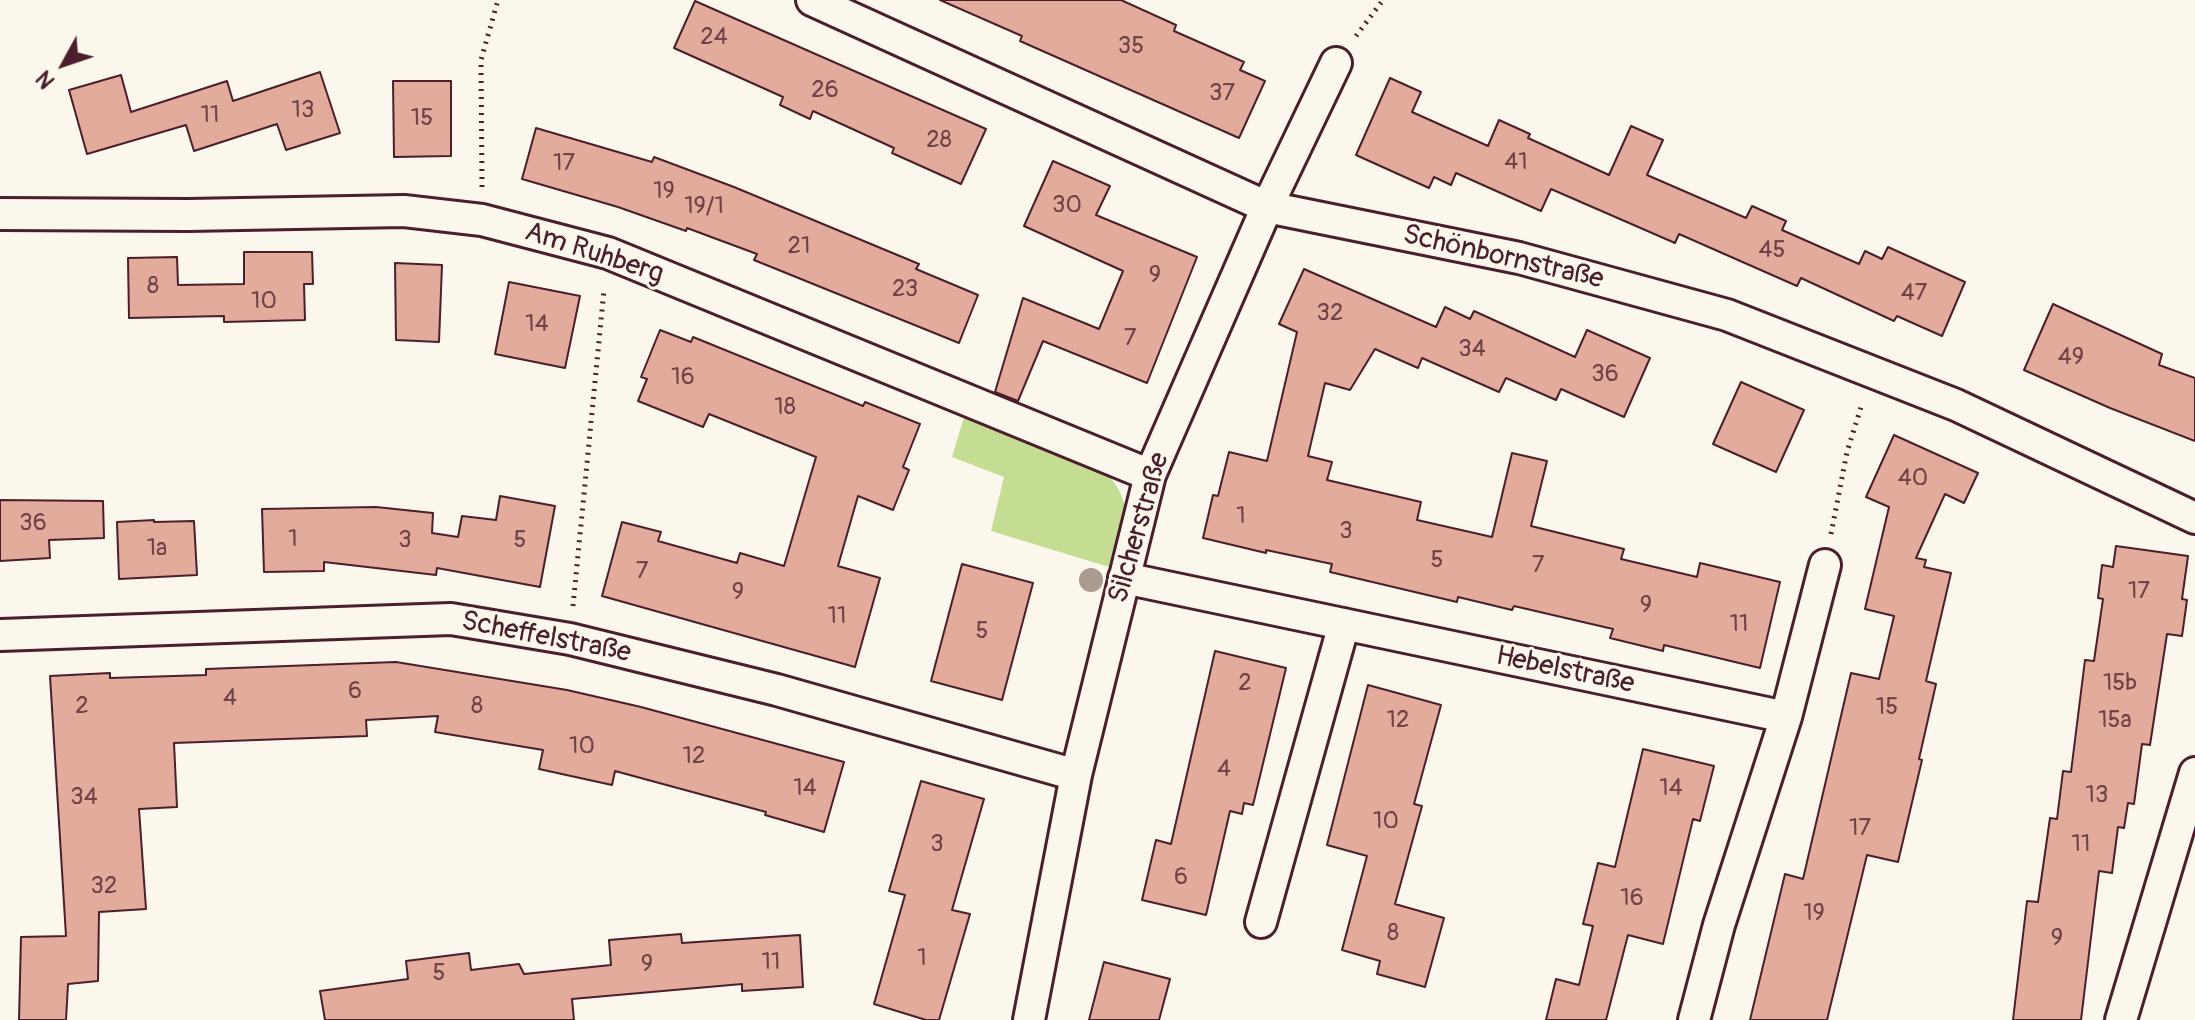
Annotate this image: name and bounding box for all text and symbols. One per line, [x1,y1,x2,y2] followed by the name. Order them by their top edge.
[24,24,104,104] north arrow
[700,24,728,52] house number: 24
[1118,33,1144,61] house number: 35
[30,65,61,94] text: N
[811,77,839,105] house number: 26
[1209,80,1235,108] house number: 37
[292,97,314,125] house number: 13
[201,102,219,130] house number: 11
[411,105,433,133] house number: 15
[926,127,952,155] house number: 28
[1504,149,1528,177] house number: 41
[553,150,575,178] house number: 17
[653,178,675,206] house number: 19
[1052,192,1082,220] house number: 30
[684,193,724,221] house number: 19/1
[521,216,667,292] street label: Am Ruhberg
[1399,219,1607,297] street label: Schönbornstraße
[788,233,810,261] house number: 21
[1759,237,1785,265] house number: 45
[1149,262,1161,290] house number: 9
[147,273,159,301] house number: 8
[892,276,918,304] house number: 23
[1901,280,1927,308] house number: 47
[251,288,277,316] house number: 10
[1317,300,1343,328] house number: 32
[525,311,549,339] house number: 14
[1124,325,1136,353] house number: 7
[1458,336,1486,364] house number: 34
[2058,344,2084,372] house number: 49
[1591,361,1619,389] house number: 36
[671,364,695,392] house number: 16
[774,394,796,422] house number: 18
[1102,449,1178,607] street label: Silcherstraße
[1898,465,1928,493] house number: 40
[1236,503,1246,531] house number: 1
[19,510,47,538] house number: 36
[1339,518,1353,546] house number: 3
[288,526,298,554] house number: 1
[398,527,412,555] house number: 3
[513,527,527,555] house number: 5
[147,535,167,563] house number: 1a
[1430,547,1444,575] house number: 5
[1532,552,1544,580] house number: 7
[636,558,648,586] house number: 7
[2128,578,2150,606] house number: 17
[732,579,744,607] house number: 9
[1640,592,1652,620] house number: 9
[828,603,846,631] house number: 11
[458,605,634,671] street label: Scheffelstraße
[1730,611,1748,639] house number: 11
[975,618,989,646] house number: 5
[1493,640,1637,702] street label: Hebelstraße
[1238,670,1252,698] house number: 2
[2103,670,2137,698] house number: 15b
[348,678,362,706] house number: 6
[223,685,237,713] house number: 4
[75,693,89,721] house number: 2
[471,693,483,721] house number: 8
[1876,694,1898,722] house number: 15
[1387,707,1409,735] house number: 12
[2098,707,2132,735] house number: 15a
[569,733,595,761] house number: 10
[683,743,705,771] house number: 12
[1217,756,1231,784] house number: 4
[793,775,817,803] house number: 14
[1659,775,1683,803] house number: 14
[2086,782,2108,810] house number: 13
[70,784,98,812] house number: 34
[1373,808,1399,836] house number: 10
[1849,815,1871,843] house number: 17
[930,831,944,859] house number: 3
[2072,831,2090,859] house number: 11
[1174,864,1188,892] house number: 6
[91,873,117,901] house number: 32
[1620,885,1644,913] house number: 16
[1803,900,1825,928] house number: 19
[1387,920,1399,948] house number: 8
[2051,925,2063,953] house number: 9
[917,945,927,973] house number: 1
[762,949,780,977] house number: 11
[641,951,653,979] house number: 9
[432,960,446,988] house number: 5

